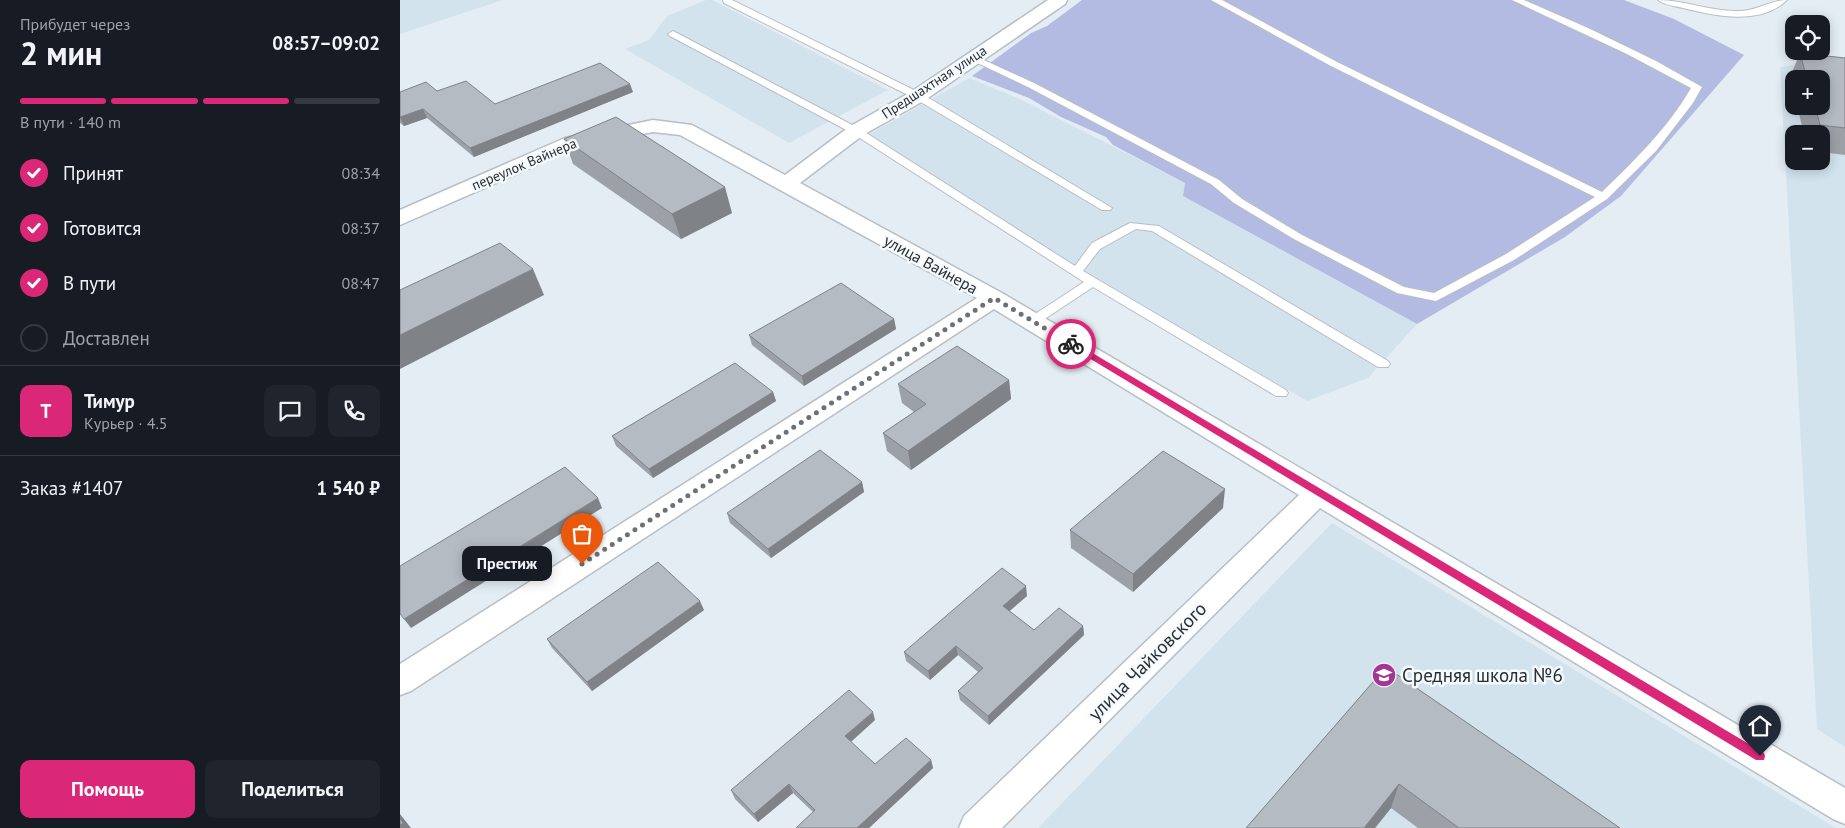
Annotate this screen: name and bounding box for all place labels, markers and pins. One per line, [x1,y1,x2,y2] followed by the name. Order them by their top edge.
[561,513,603,564] pin
[462,546,552,582] callout: Престиж
[1371,662,1397,688] school or university icon: Средняя школа №6
[1402,663,1563,687] place label: Средняя школа №6
[1739,705,1781,756] pin

